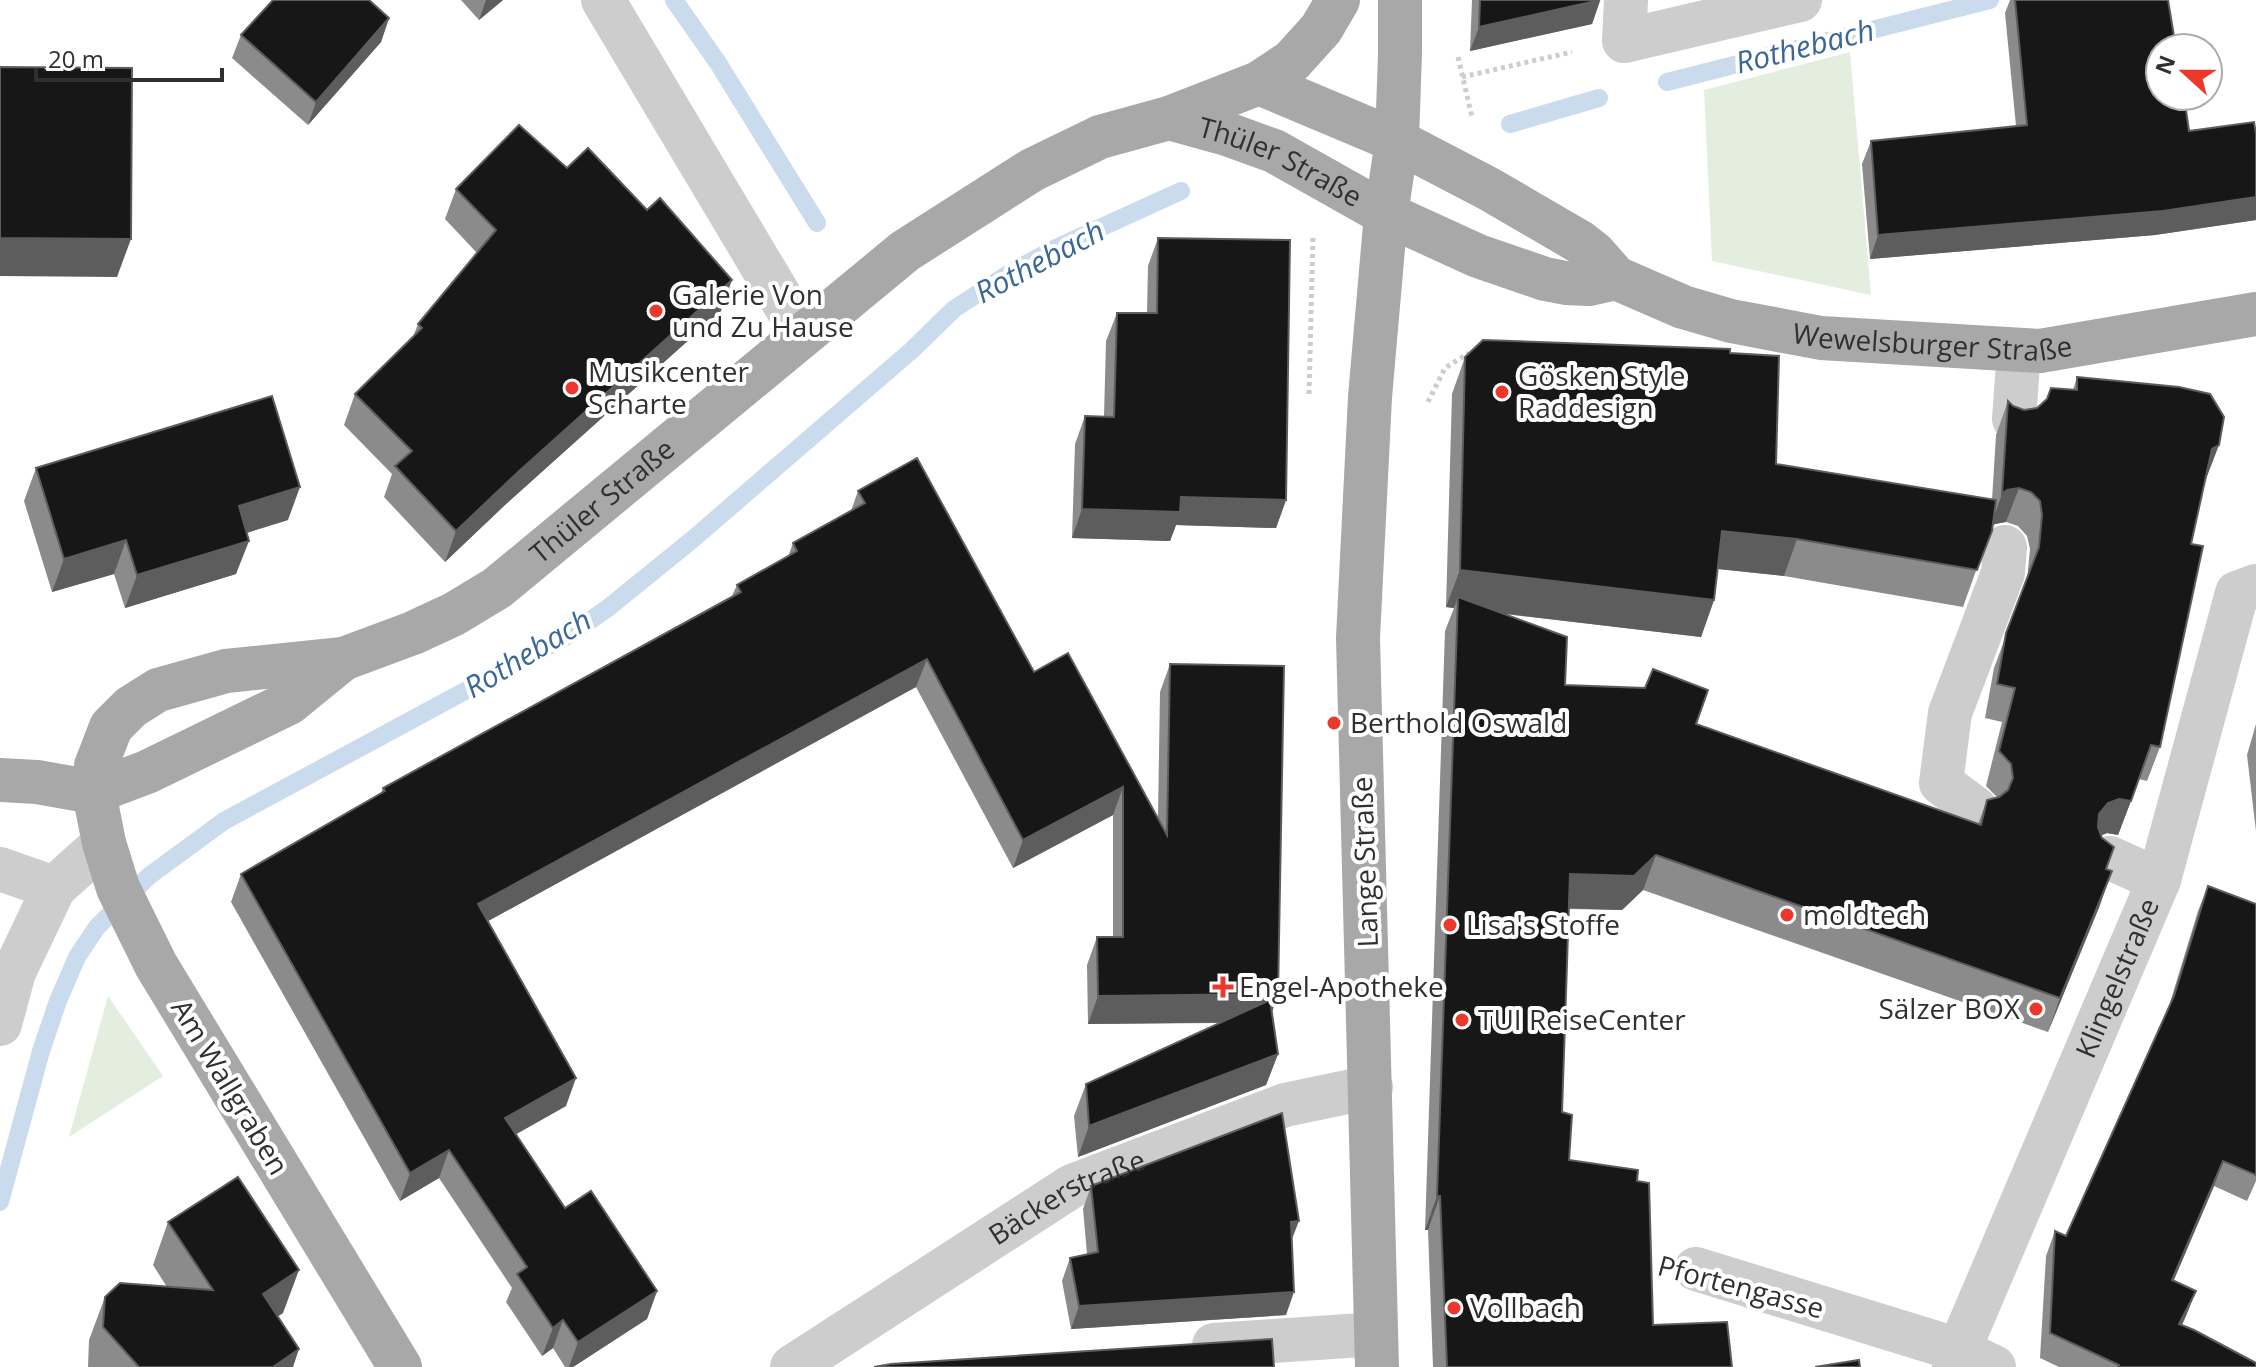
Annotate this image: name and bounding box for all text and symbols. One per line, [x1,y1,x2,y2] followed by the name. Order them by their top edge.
[1731,9,1878,83] water label: Rothebach
[36,32,222,82] scale bar
[2144,32,2224,112] north arrow
[48,42,104,75] text: 20 m
[2147,51,2182,78] text: N
[1195,107,1369,215] street label: Thüler Straße
[967,209,1111,312] water label: Rothebach
[672,275,854,345] place label: Galerie Von und Zu Hause
[647,302,665,320] marker: Galerie Von und Zu Hause
[1789,313,2075,369] street label: Wewelsburger Straße
[588,352,749,422] place label: Musikcenter Scharte
[1518,356,1686,426] place label: Gösken Style Raddesign
[563,379,581,397] marker: Musikcenter Scharte
[1493,383,1511,401] marker: Gösken Style Raddesign
[521,429,682,571] street label: Thüler Straße
[456,599,598,707] water label: Rothebach
[1350,703,1567,741] place label: Berthold Oswald
[1325,714,1343,732] marker: Berthold Oswald
[1342,776,1386,948] street label: Lange Straße
[2066,892,2167,1063] street label: Klingelstraße
[1803,895,1926,933] place label: moldtech
[1466,905,1620,943] place label: Lisa's Stoffe
[1778,906,1796,924] marker: moldtech
[1441,916,1459,934] marker: Lisa's Stoffe
[1239,967,1444,1005] place label: Engel-Apotheke
[1214,978,1232,996] marker: Engel-Apotheke
[1878,989,2021,1027] place label: Sälzer BOX
[163,992,298,1181] street label: Am Wallgraben
[1478,1000,1686,1038] place label: TUI ReiseCenter
[2027,1000,2045,1018] marker: Sälzer BOX
[1453,1011,1471,1029] marker: TUI ReiseCenter
[981,1140,1150,1253] street label: Bäckerstraße
[1654,1246,1829,1326] street label: Pfortengasse
[1470,1288,1581,1326] place label: Vollbach
[1445,1299,1463,1317] marker: Vollbach

